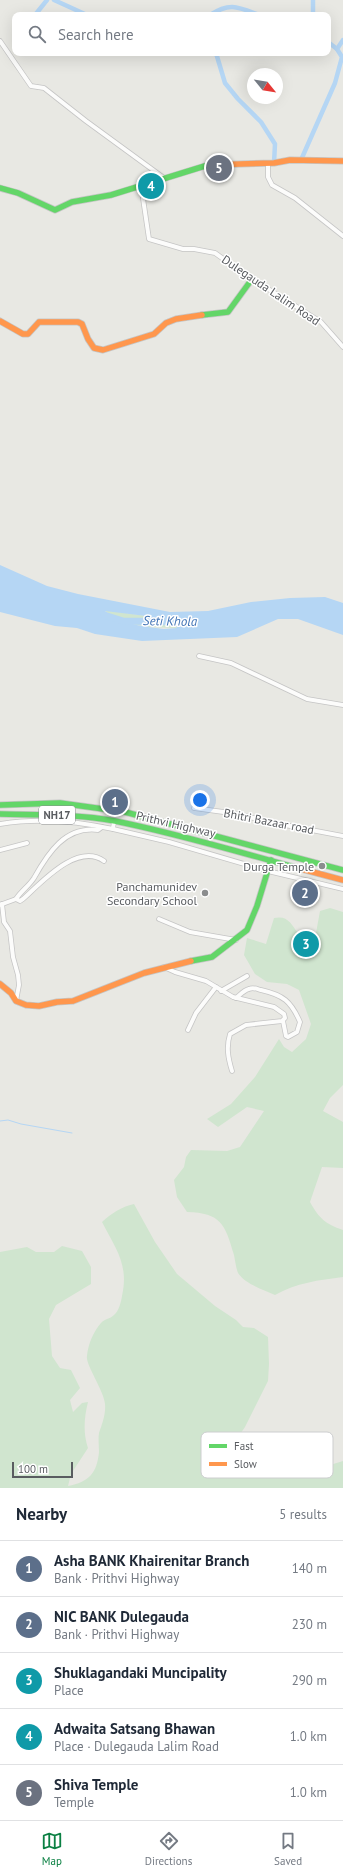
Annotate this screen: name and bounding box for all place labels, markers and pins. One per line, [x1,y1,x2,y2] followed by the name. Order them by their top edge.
[206,153,232,183] pin: 5
[138,171,164,201] pin: 4
[102,787,128,817] pin: 1
[243,859,314,874] place label: Durga Temple
[317,861,327,871] marker: Durga Temple
[292,878,318,908] pin: 2
[107,879,197,908] place label: Panchamunidev Secondary School
[200,888,210,898] marker: Panchamunidev Secondary School
[293,929,319,959] pin: 3

